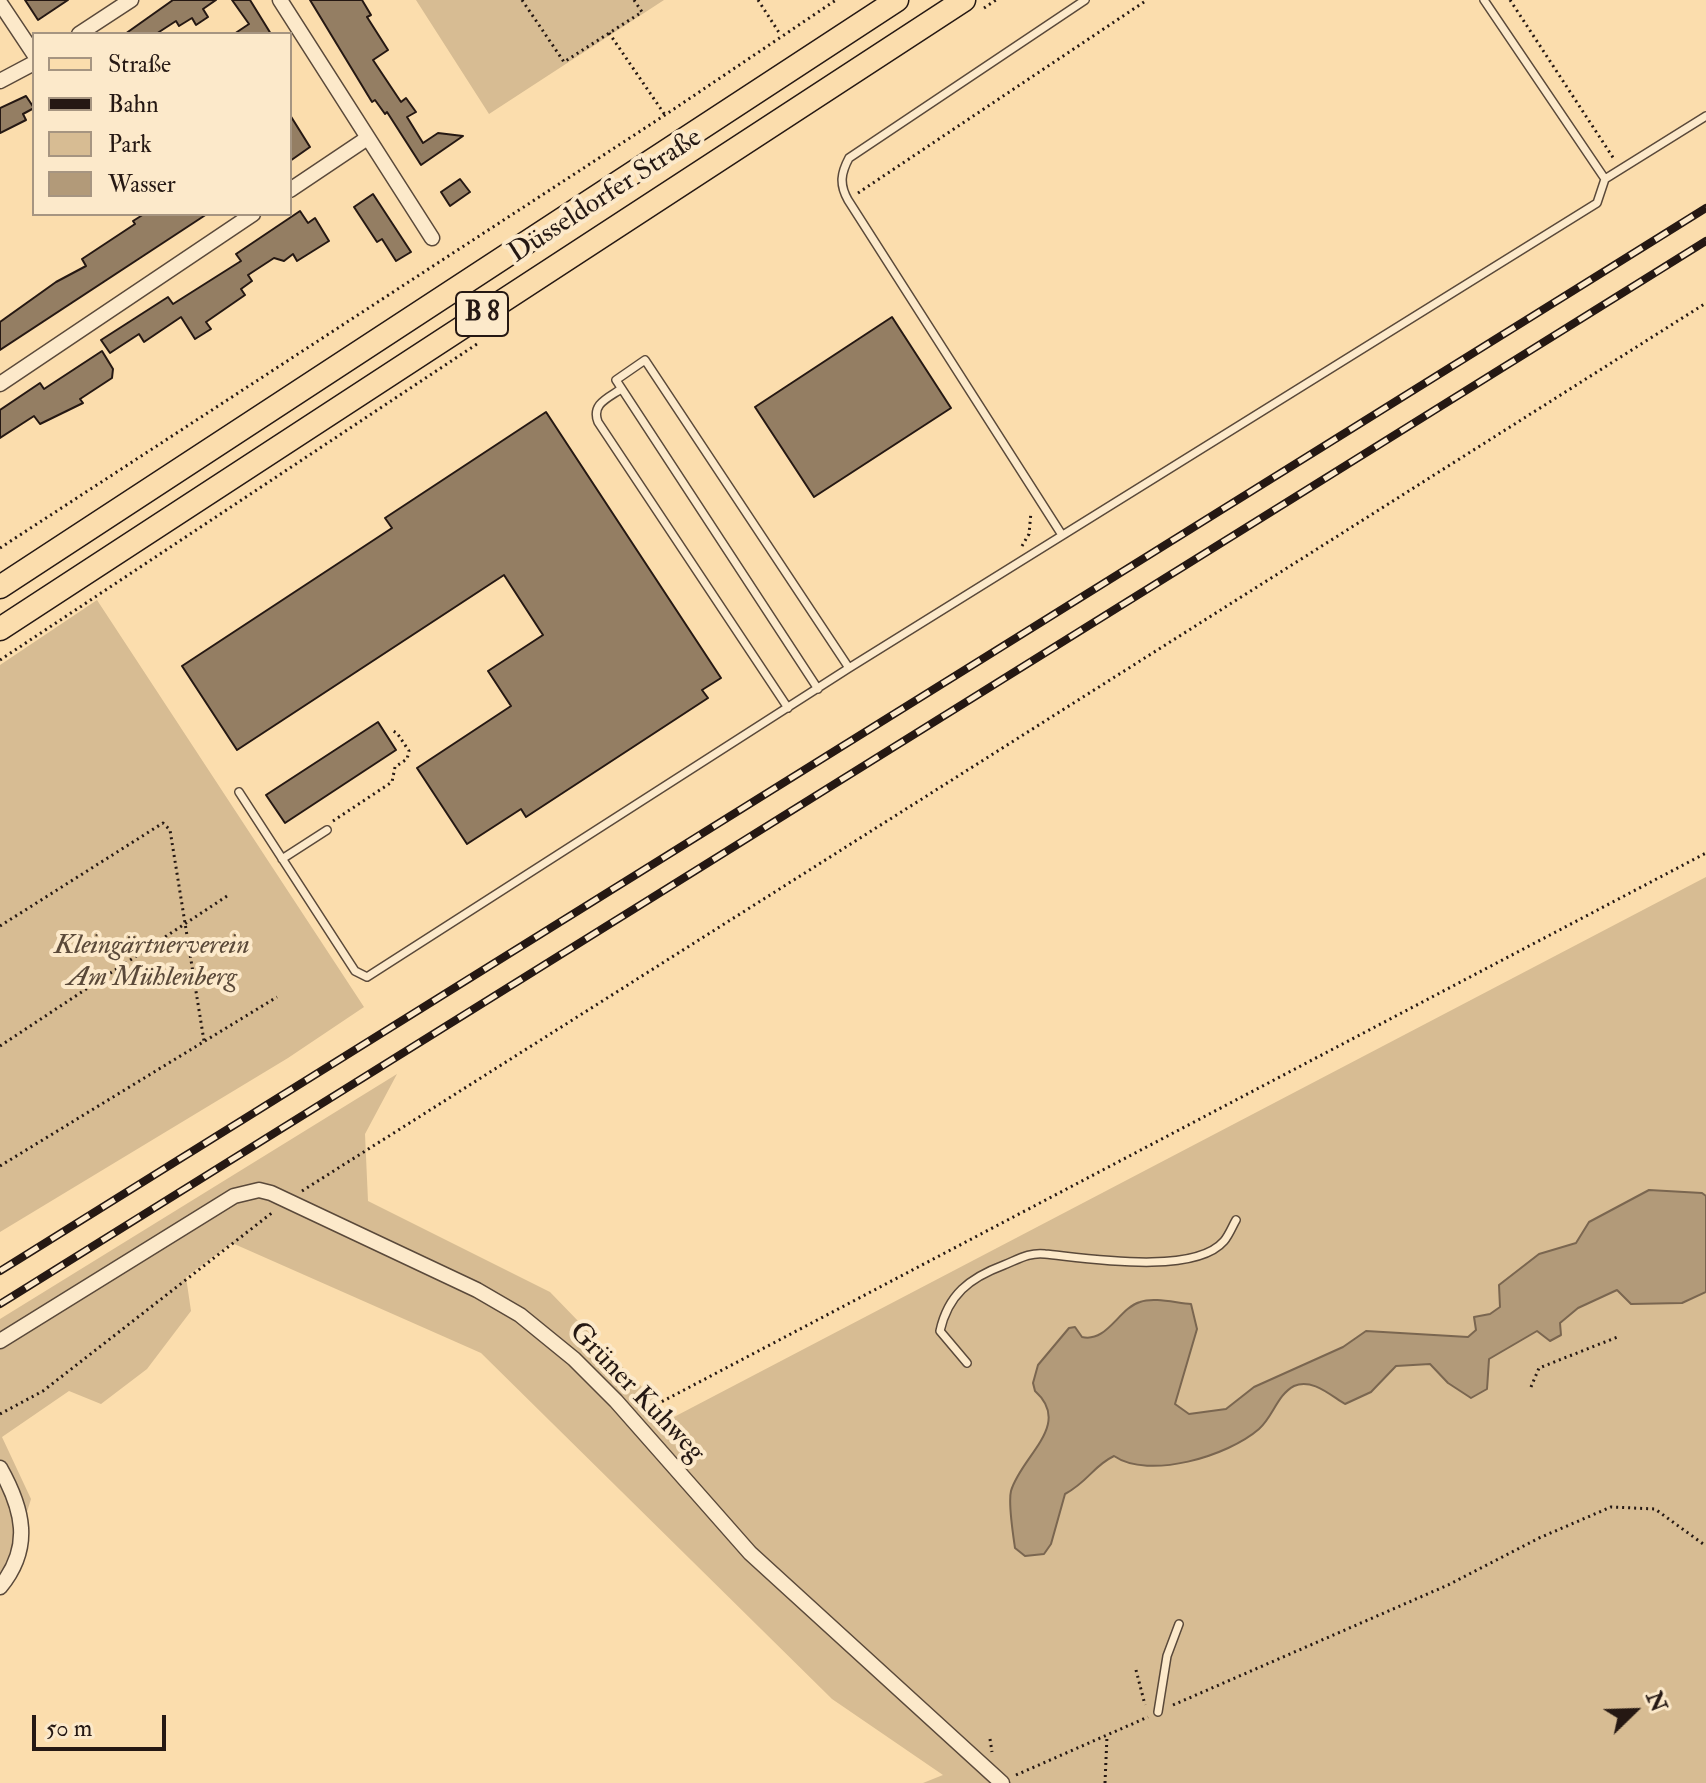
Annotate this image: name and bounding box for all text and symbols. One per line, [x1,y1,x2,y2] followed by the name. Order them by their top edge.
[32,32,292,216] legend
[108,49,171,80] text: Straße
[108,89,159,120] text: Bahn
[503,122,709,272] street label: Düsseldorfer Straße
[108,129,152,160] text: Park
[108,169,176,200] text: Wasser
[456,292,508,336] road number: B 8
[54,930,250,996] park label: Kleingärtnerverein Am Mühlenberg
[561,1316,711,1470] street label: Grüner Kuhweg
[1594,1671,1674,1751] north arrow
[1639,1687,1673,1716] text: N
[36,1699,170,1749] scale bar
[46,1713,92,1744] text: 50 m

